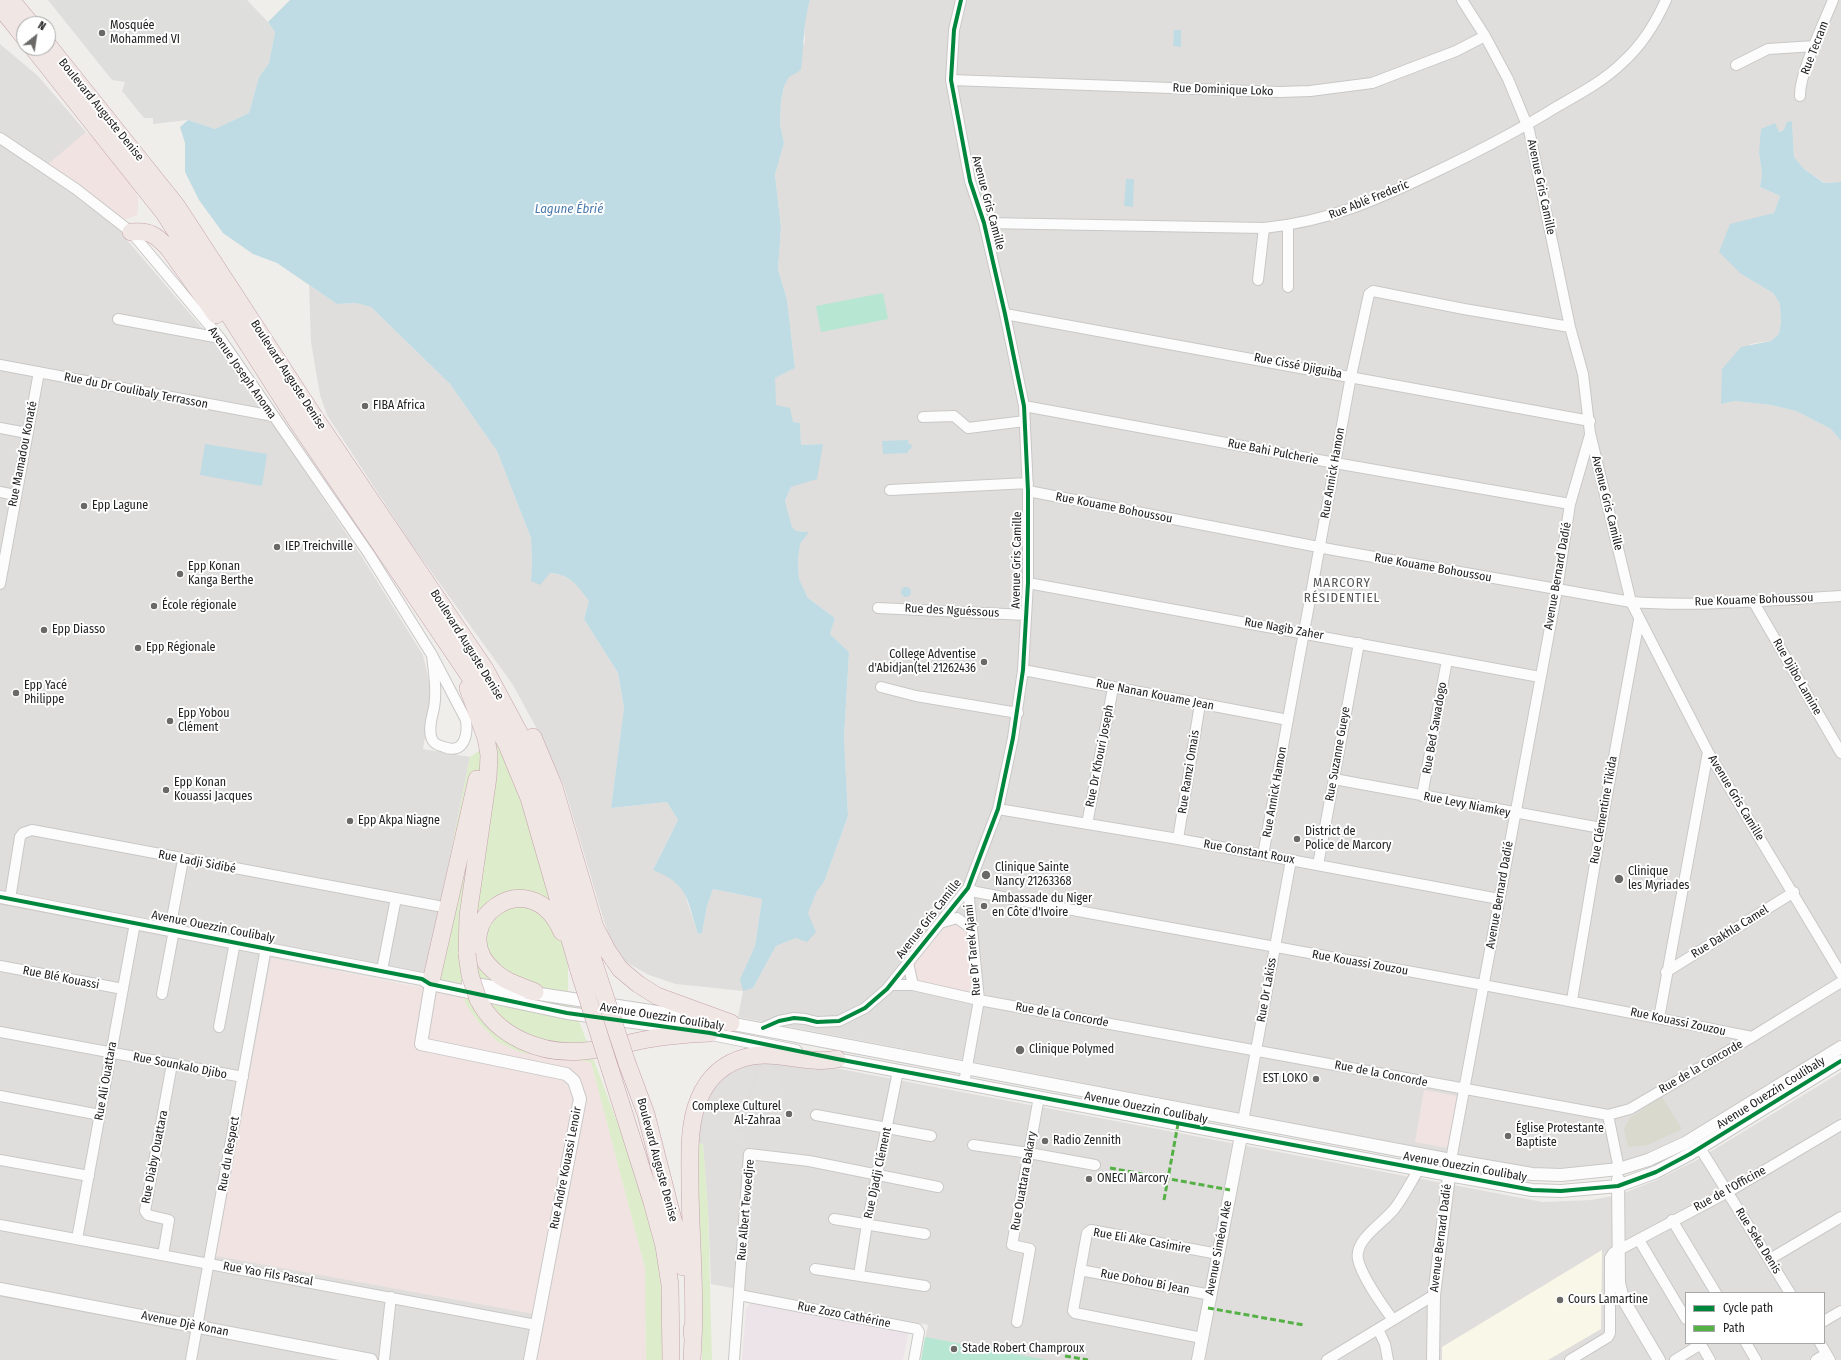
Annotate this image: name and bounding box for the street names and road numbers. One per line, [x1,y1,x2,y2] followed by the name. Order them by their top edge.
[1798,19,1832,77] street label: Rue Tecram
[55,56,147,164] street label: Boulevard Auguste Denise
[1172,81,1274,99] street label: Rue Dominique Loko
[1524,138,1558,236] street label: Avenue Gris Camille
[968,154,1008,252] street label: Avenue Gris Camille
[1327,177,1411,223] street label: Rue Ablé Frederic
[247,318,329,432] street label: Boulevard Auguste Denise
[205,324,279,422] street label: Avenue Joseph Anoma
[1253,350,1343,382] street label: Rue Cissé Djiguiba
[63,370,209,412] street label: Rue du Dr Coulibaly Terrasson
[6,400,40,508] street label: Rue Mamadou Konaté
[1318,426,1348,520] street label: Rue Annick Hamon
[1226,436,1320,468] street label: Rue Bahi Pulcherie
[1588,454,1626,552] street label: Avenue Gris Camille
[1054,490,1174,526] street label: Rue Kouame Bohoussou
[1009,511,1025,609] street label: Avenue Gris Camille
[1541,521,1575,631] street label: Avenue Bernard Dadié
[1373,551,1493,585] street label: Rue Kouame Bohoussou
[427,587,507,703] street label: Boulevard Auguste Denise
[1694,591,1814,609] street label: Rue Kouame Bohoussou
[904,601,1000,621] street label: Rue des Nguéssous
[1243,615,1325,643] street label: Rue Nagib Zaher
[1769,636,1825,718] street label: Rue Djibo Lamine
[1095,676,1215,714] street label: Rue Nanan Kouame Jean
[1420,681,1450,775] street label: Rue Bed Sawadogo
[1083,703,1117,809] street label: Rue Dr Khouri Joseph
[1323,706,1353,802] street label: Rue Suzanne Gueye
[1175,729,1203,815] street label: Rue Ramzi Omais
[1260,745,1290,839] street label: Rue Annick Hamon
[1705,753,1767,843] street label: Avenue Gris Camille
[1587,755,1621,865] street label: Rue Clémentine Tikida
[1422,790,1512,820] street label: Rue Levy Niamkey
[1202,837,1296,867] street label: Rue Constant Roux
[1483,840,1517,950] street label: Avenue Bernard Dadié
[157,847,237,877] street label: Rue Ladji Sidibé
[893,876,965,962] street label: Avenue Gris Camille
[1689,903,1771,961] street label: Rue Dakhla Camel
[962,904,984,996] street label: Rue Dr Tarek Ajami
[150,908,276,946] street label: Avenue Ouezzin Coulibaly
[1311,947,1409,979] street label: Rue Kouassi Zouzou
[1254,957,1280,1023] street label: Rue Dr Lakiss
[21,964,101,992] street label: Rue Blé Kouassi
[599,1000,725,1034] street label: Avenue Ouezzin Coulibaly
[1014,1000,1110,1030] street label: Rue de la Concorde
[1629,1005,1727,1039] street label: Rue Kouassi Zouzou
[1656,1037,1746,1097] street label: Rue de la Concorde
[92,1040,120,1122] street label: Rue Ali Ouattara
[132,1050,228,1082] street label: Rue Sounkalo Djibo
[1714,1054,1828,1132] street label: Avenue Ouezzin Coulibaly
[1333,1058,1429,1090] street label: Rue de la Concorde
[1083,1089,1209,1127] street label: Avenue Ouezzin Coulibaly
[634,1097,680,1223] street label: Boulevard Auguste Denise
[547,1105,585,1231] street label: Rue Andre Kouassi Lenoir
[139,1109,171,1205] street label: Rue Diaby Ouattara
[215,1115,243,1193] street label: Rue du Respect
[861,1126,895,1220] street label: Rue Djadji Clément
[1008,1130,1040,1232] street label: Rue Ouattara Bakary
[1402,1149,1528,1185] street label: Avenue Ouezzin Coulibaly
[734,1159,758,1261] street label: Rue Albert Tevoedjre
[1692,1163,1768,1215] street label: Rue de l'Officine
[1427,1183,1455,1293] street label: Avenue Bernard Dadié
[1203,1199,1235,1297] street label: Avenue Siméon Ake
[1732,1205,1784,1277] street label: Rue Seka Denis
[1092,1225,1192,1257] street label: Rue Eli Ake Casimire
[222,1259,314,1289] street label: Rue Yao Fils Pascal
[1099,1266,1191,1298] street label: Rue Dohou Bi Jean
[796,1299,892,1331] street label: Rue Zozo Cathérine
[140,1308,230,1340] street label: Avenue Djè Konan

